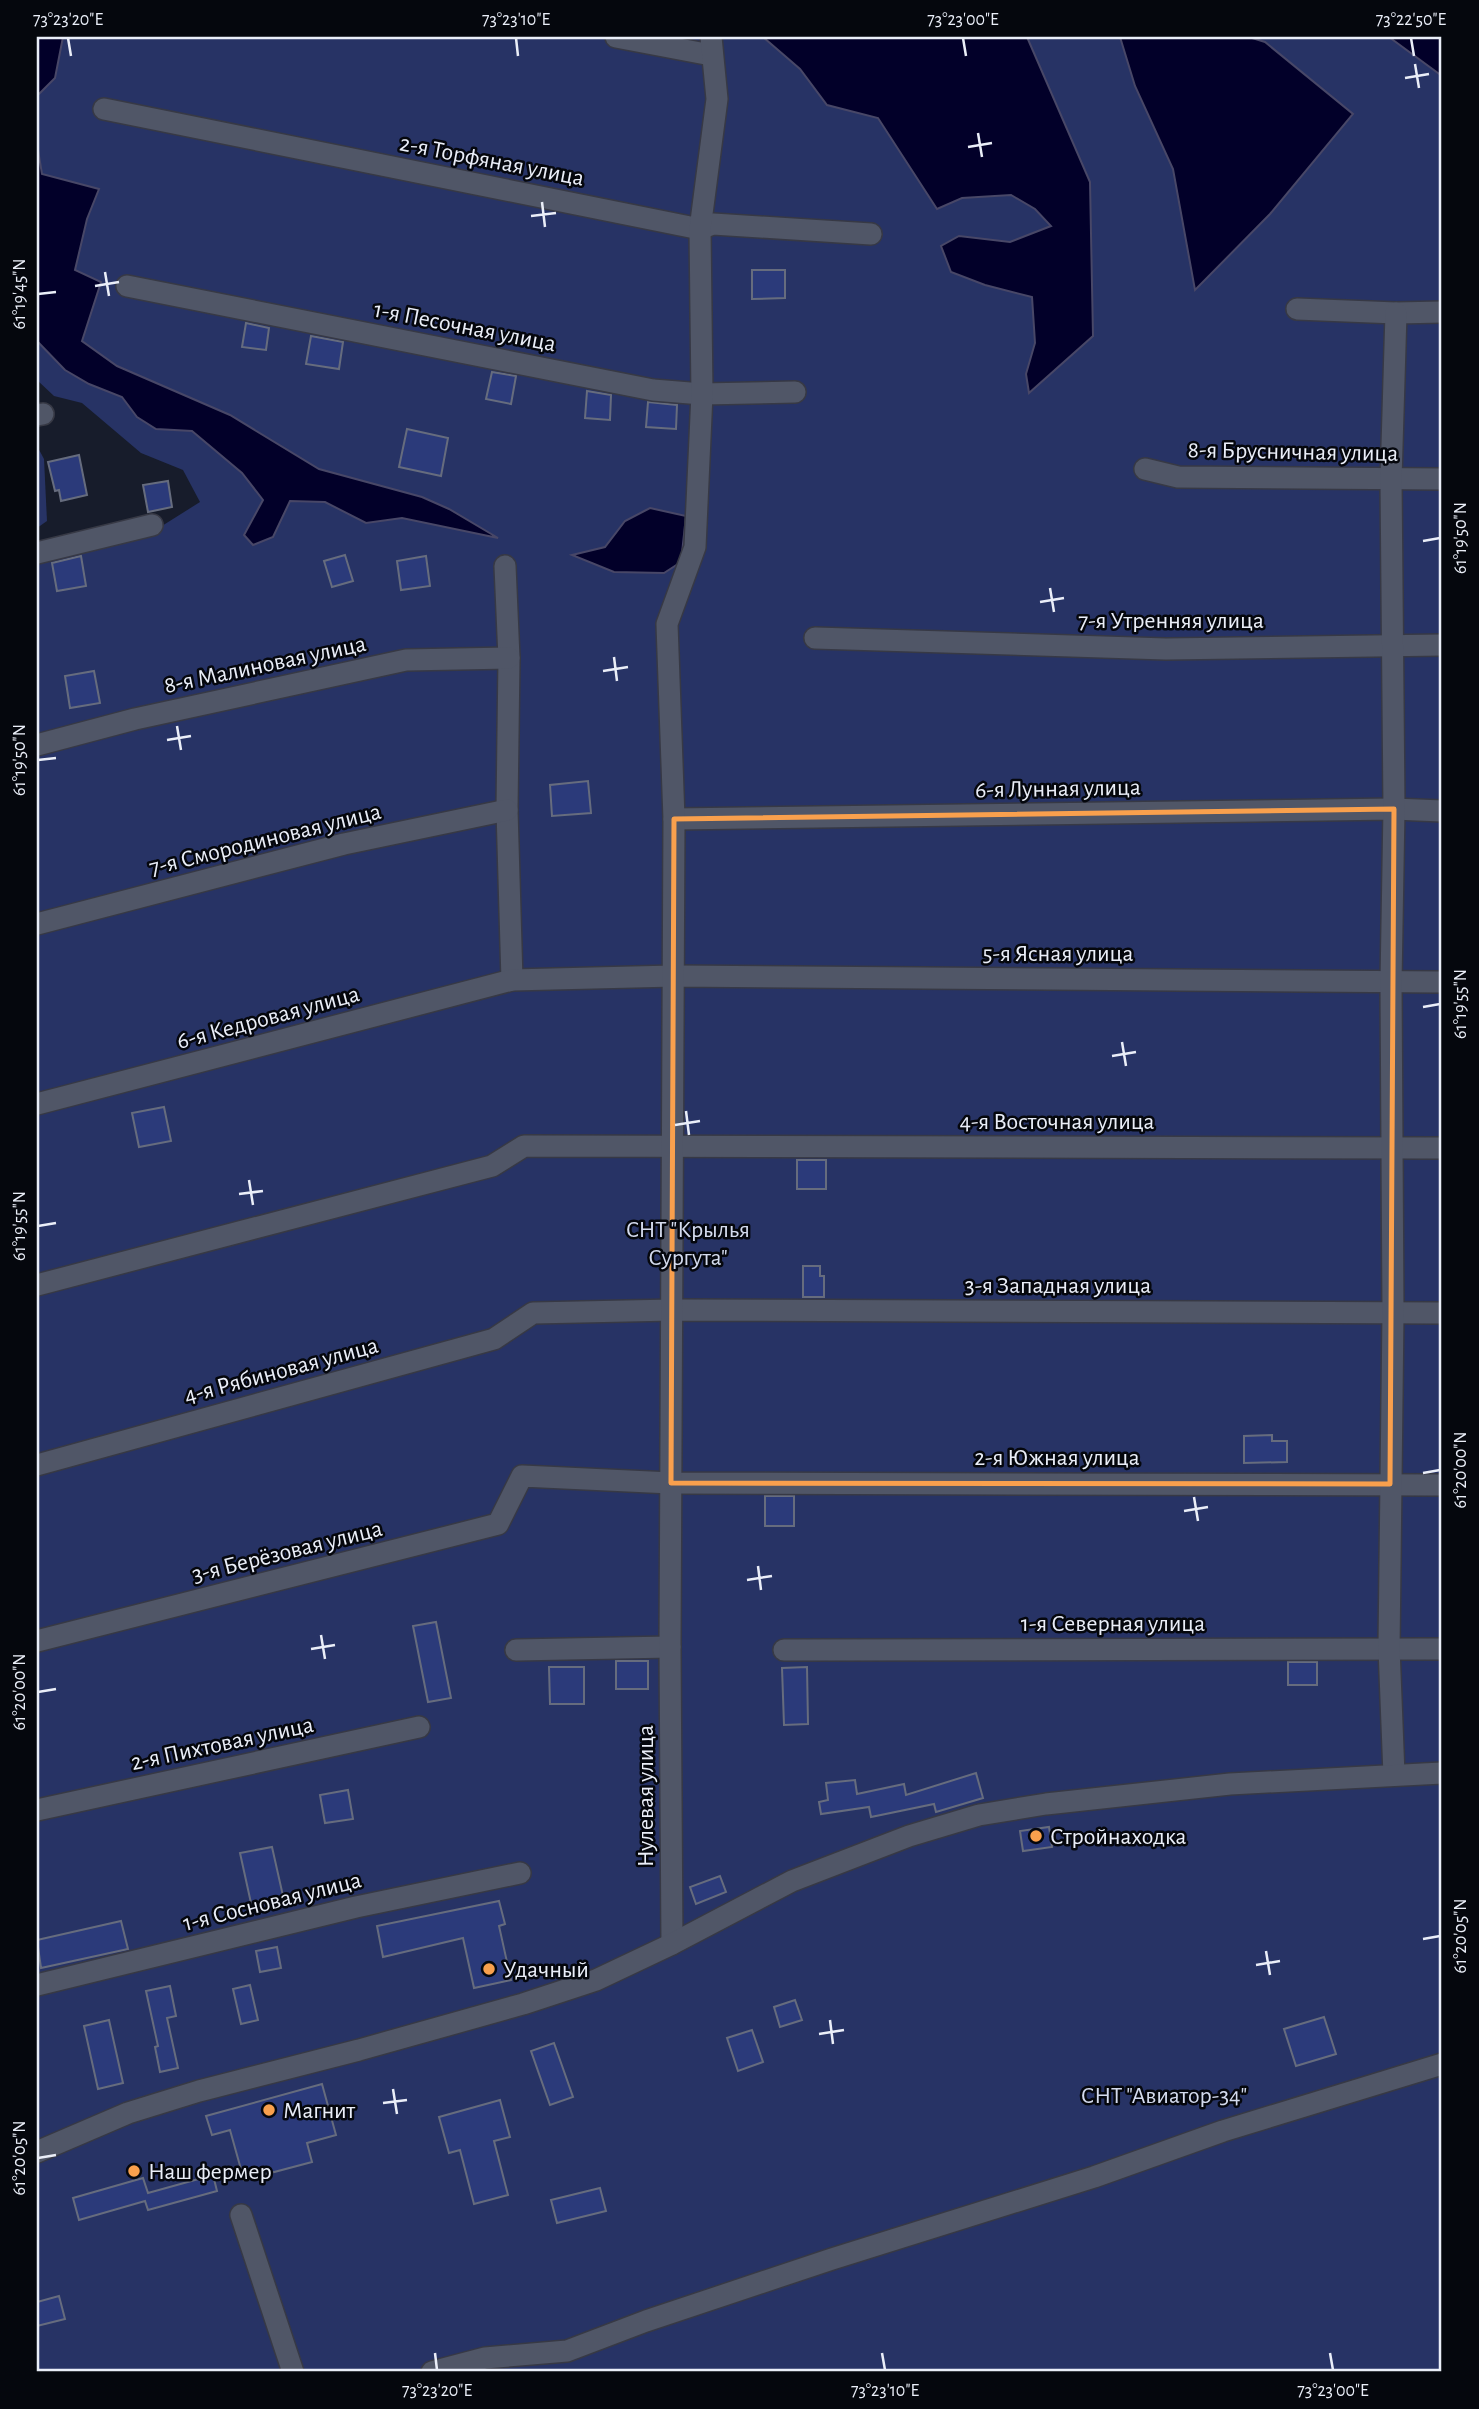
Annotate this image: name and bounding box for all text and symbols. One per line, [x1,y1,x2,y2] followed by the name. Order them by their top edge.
[33,11,103,29] text: 73°23'20"E
[482,11,550,29] text: 73°23'10"E
[927,11,999,29] text: 73°23'00"E
[1376,11,1446,29] text: 73°22'50"E
[398,131,586,191] street label: 2-я Торфяная улица
[11,258,29,330] text: 61°19'45"N
[372,298,558,356] street label: 1-я Песочная улица
[1187,438,1399,466] street label: 8-я Брусничная улица
[1452,502,1470,574] text: 61°19'50"N
[1078,609,1264,633] street label: 7-я Утренняя улица
[162,632,368,698] street label: 8-я Малиновая улица
[11,724,29,796] text: 61°19'50"N
[975,776,1141,802] street label: 6-я Лунная улица
[147,800,384,880] street label: 7-я Смородиновая улица
[983,942,1133,966] street label: 5-я Ясная улица
[1452,969,1470,1039] text: 61°19'55"N
[174,982,362,1054] street label: 6-я Кедровая улица
[959,1110,1155,1134] street label: 4-я Восточная улица
[11,1191,29,1261] text: 61°19'55"N
[626,1218,750,1270] park label: CНТ "Крылья Сургута"
[965,1274,1151,1298] street label: 3-я Западная улица
[182,1334,381,1408] street label: 4-я Рябиновая улица
[1452,1432,1470,1508] text: 61°20'00"N
[974,1446,1140,1470] street label: 2-я Южная улица
[190,1517,385,1587] street label: 3-я Берёзовая улица
[1021,1612,1205,1636] street label: 1-я Северная улица
[11,1654,29,1730] text: 61°20'00"N
[129,1713,316,1775] street label: 2-я Пихтовая улица
[634,1725,658,1867] street label: Нулевая улица
[1050,1825,1187,1849] place label: Стройнаходка
[1028,1828,1044,1844] marker: Стройнаходка
[181,1868,364,1936] street label: 1-я Сосновая улица
[1452,1899,1470,1973] text: 61°20'05"N
[503,1958,589,1982] place label: Удачный
[481,1961,497,1977] marker: Удачный
[1081,2084,1247,2108] park label: СНТ "Авиатор-34"
[283,2099,355,2123] place label: Магнит
[261,2102,277,2118] marker: Магнит
[11,2121,29,2195] text: 61°20'05"N
[148,2160,272,2184] place label: Наш фермер
[126,2163,142,2179] marker: Наш фермер
[402,2382,472,2400] text: 73°23'20"E
[851,2382,919,2400] text: 73°23'10"E
[1297,2382,1369,2400] text: 73°23'00"E

